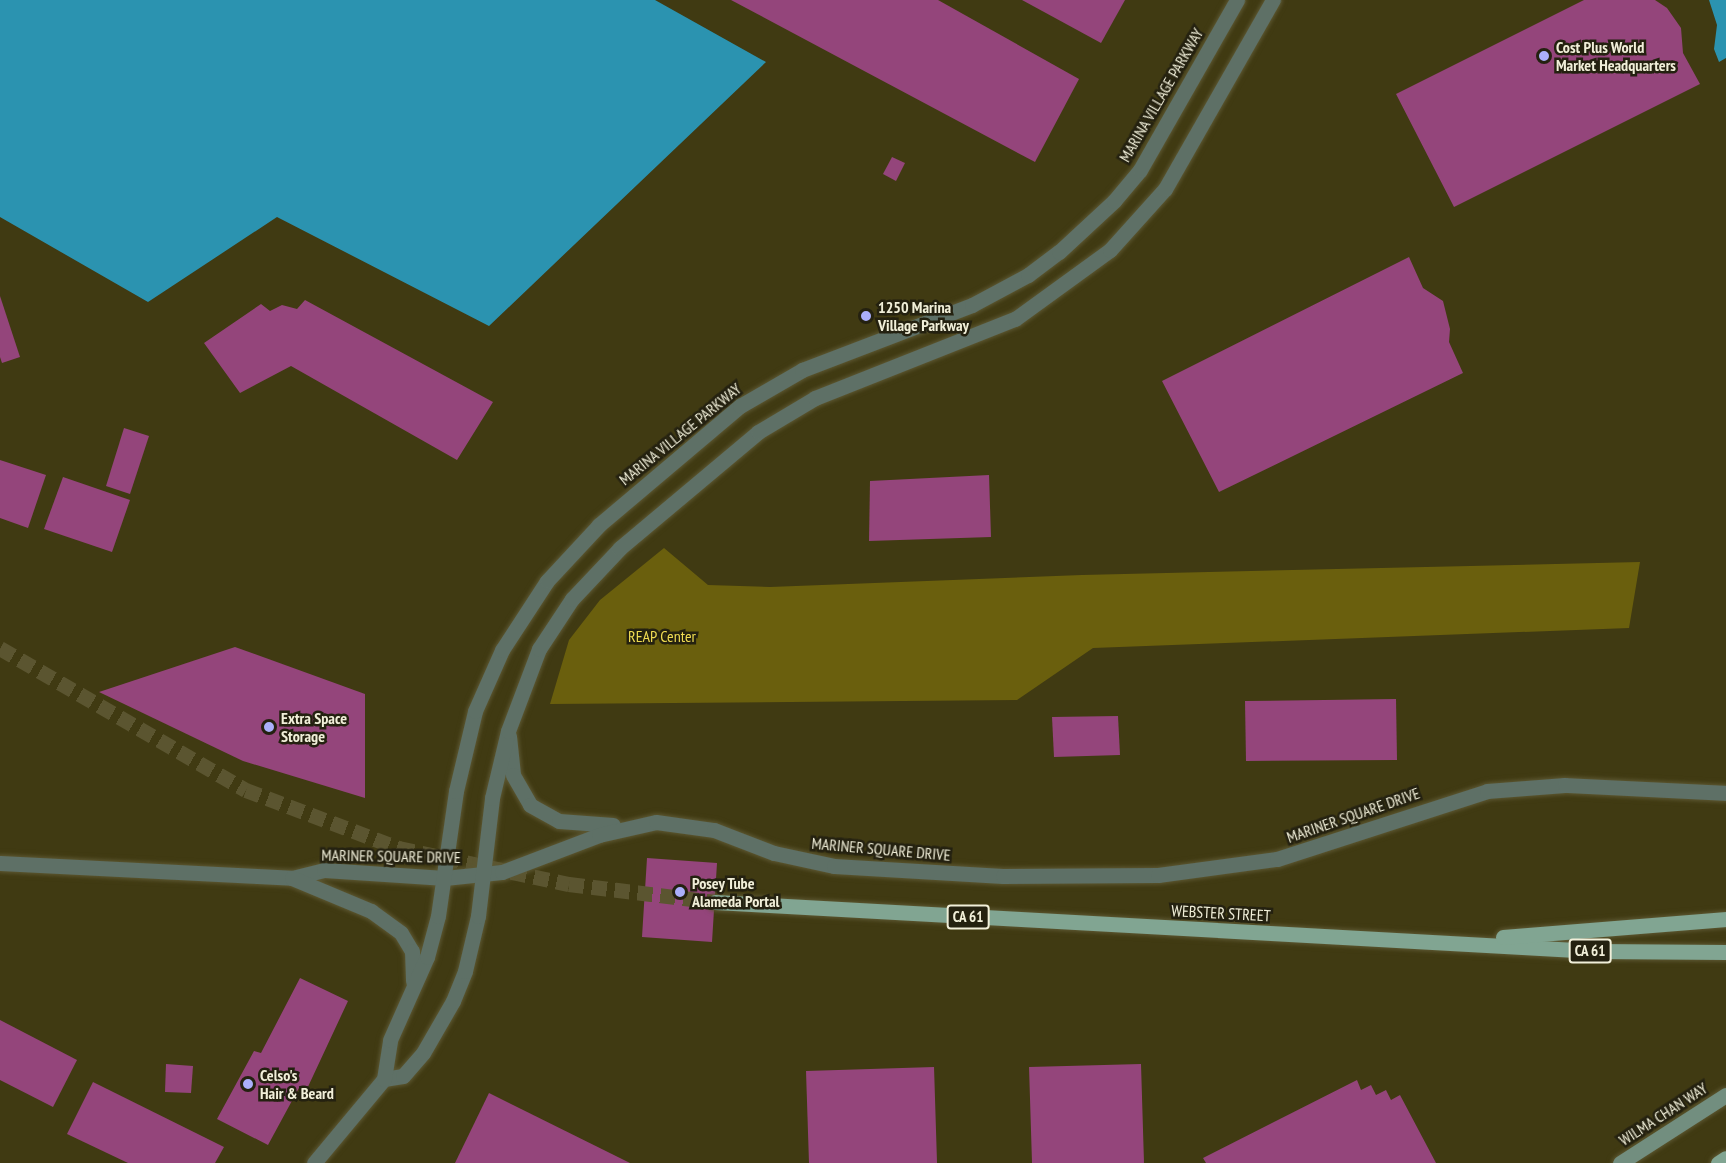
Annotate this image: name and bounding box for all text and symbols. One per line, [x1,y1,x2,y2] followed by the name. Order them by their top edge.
[1115,24,1207,166] street label: MARINA VILLAGE PARKWAY
[1556,37,1676,75] place label: Cost Plus World Market Headquarters
[1537,49,1551,63] marker: Cost Plus World Market Headquarters
[878,297,969,335] place label: 1250 Marina Village Parkway
[859,309,873,323] marker: 1250 Marina Village Parkway
[615,379,745,489] street label: MARINA VILLAGE PARKWAY
[628,626,696,646] park label: REAP Center
[281,708,347,746] place label: Extra Space Storage
[262,720,276,734] marker: Extra Space Storage
[1284,783,1422,847] street label: MARINER SQUARE DRIVE
[811,833,951,865] street label: MARINER SQUARE DRIVE
[321,845,461,867] street label: MARINER SQUARE DRIVE
[692,873,779,911] place label: Posey Tube Alameda Portal
[673,885,687,899] marker: Posey Tube Alameda Portal
[1171,901,1271,925] street label: WEBSTER STREET
[946,905,990,929] road number: CA 61
[1568,939,1612,963] road number: CA 61
[260,1065,334,1103] place label: Celso's Hair & Beard
[241,1077,255,1091] marker: Celso's Hair & Beard
[1615,1078,1711,1150] street label: WILMA CHAN WAY

